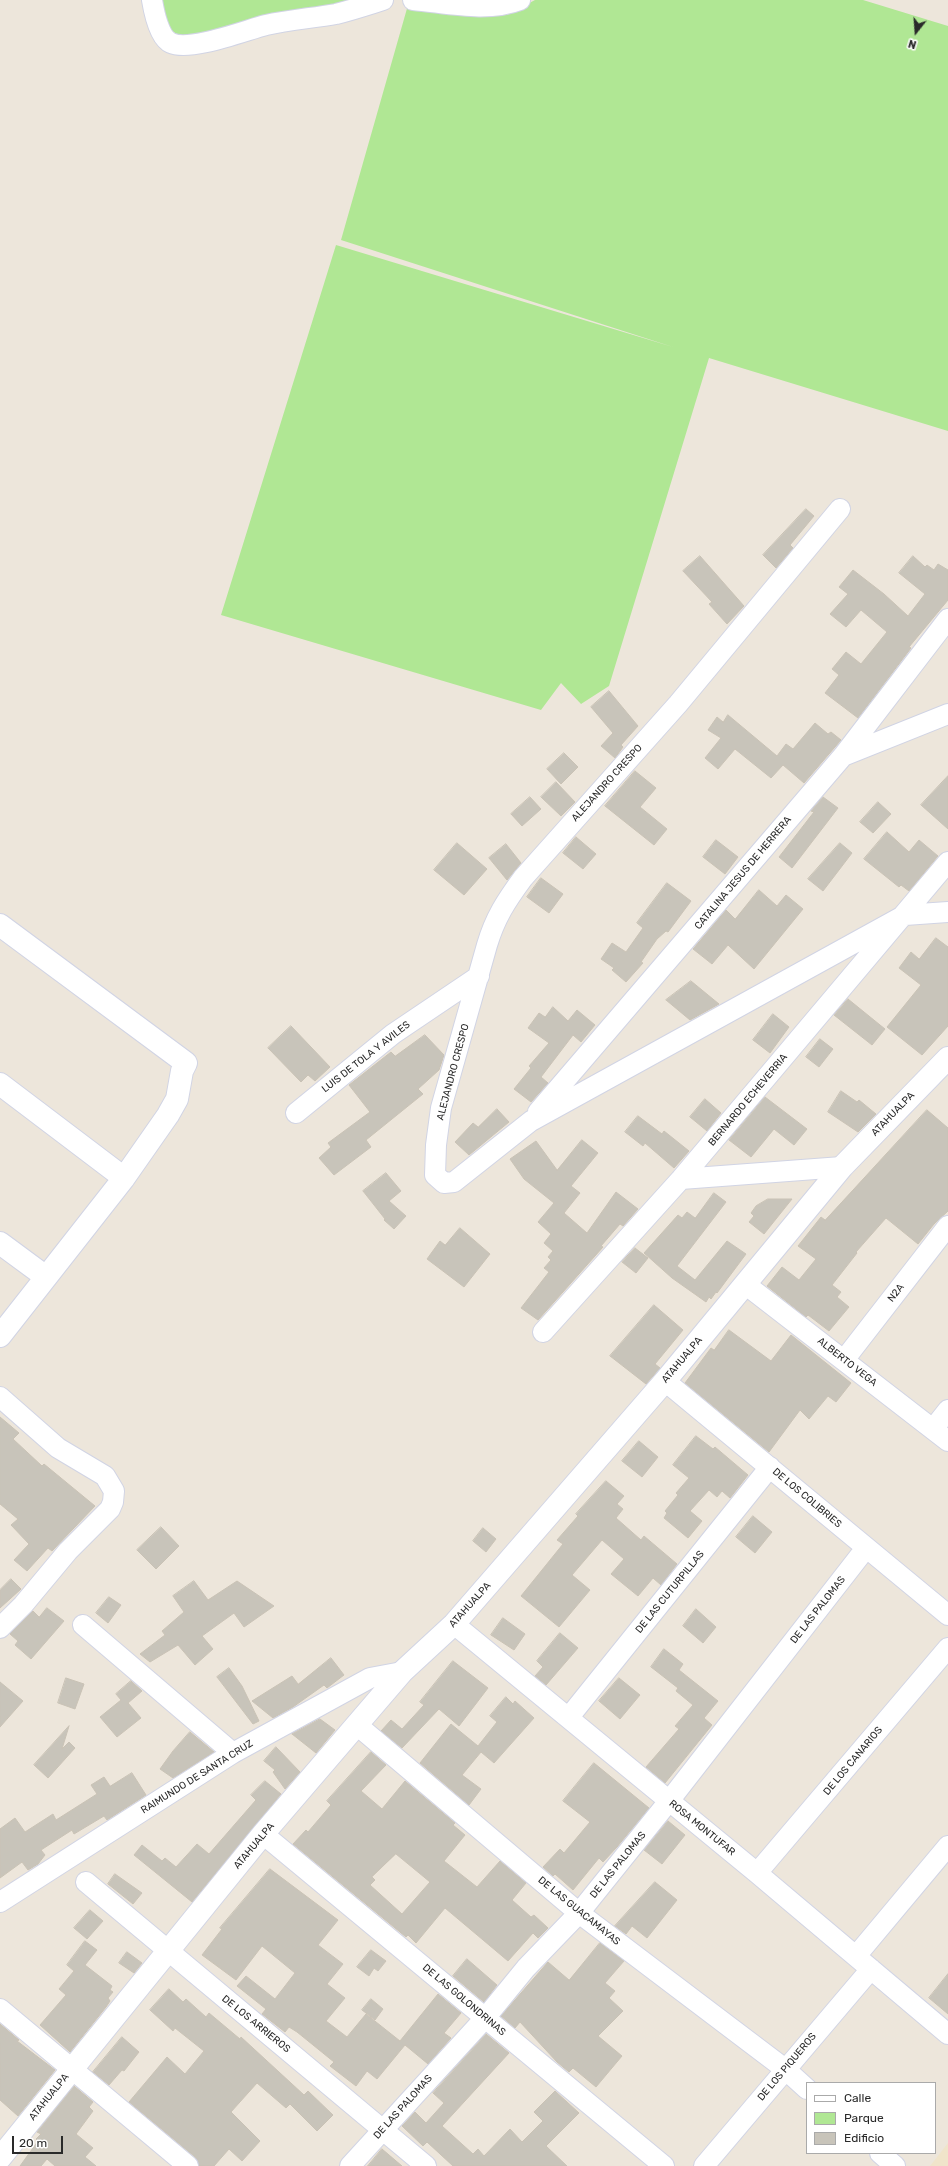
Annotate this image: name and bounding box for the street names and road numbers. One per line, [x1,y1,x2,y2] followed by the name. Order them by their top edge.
[569,742,645,824] street label: ALEJANDRO CRESPO
[692,814,794,932] street label: CATALINA JESUS DE HERRERA
[319,1019,413,1095] street label: LUIS DE TOLA Y AVILES
[434,1022,472,1122] street label: ALEJANDRO CRESPO
[706,1052,790,1148] street label: BERNARDO ECHEVERRIA
[869,1089,917,1139] street label: ATAHUALPA
[885,1282,907,1304] street label: N2A
[659,1334,705,1386] street label: ATAHUALPA
[815,1335,879,1389] street label: ALBERTO VEGA
[770,1466,844,1530] street label: DE LOS COLIBRIES
[633,1548,707,1636] street label: DE LAS CUTURPILLAS
[788,1574,848,1646] street label: DE LAS PALOMAS
[447,1580,493,1630] street label: ATAHUALPA
[821,1724,885,1798] street label: DE LOS CANARIOS
[139,1738,255,1816] street label: RAIMUNDO DE SANTA CRUZ
[666,1798,738,1858] street label: ROSA MONTUFAR
[231,1820,277,1872] street label: ATAHUALPA
[588,1829,648,1901] street label: DE LAS PALOMAS
[535,1874,623,1948] street label: DE LAS GUACAMAYAS
[420,1962,508,2038] street label: DE LAS GOLONDRINAS
[219,1993,293,2055] street label: DE LOS ARRIEROS
[755,2031,819,2103] street label: DE LOS PIQUEROS
[26,2071,72,2123] street label: ATAHUALPA
[371,2072,435,2142] street label: DE LAS PALOMAS

